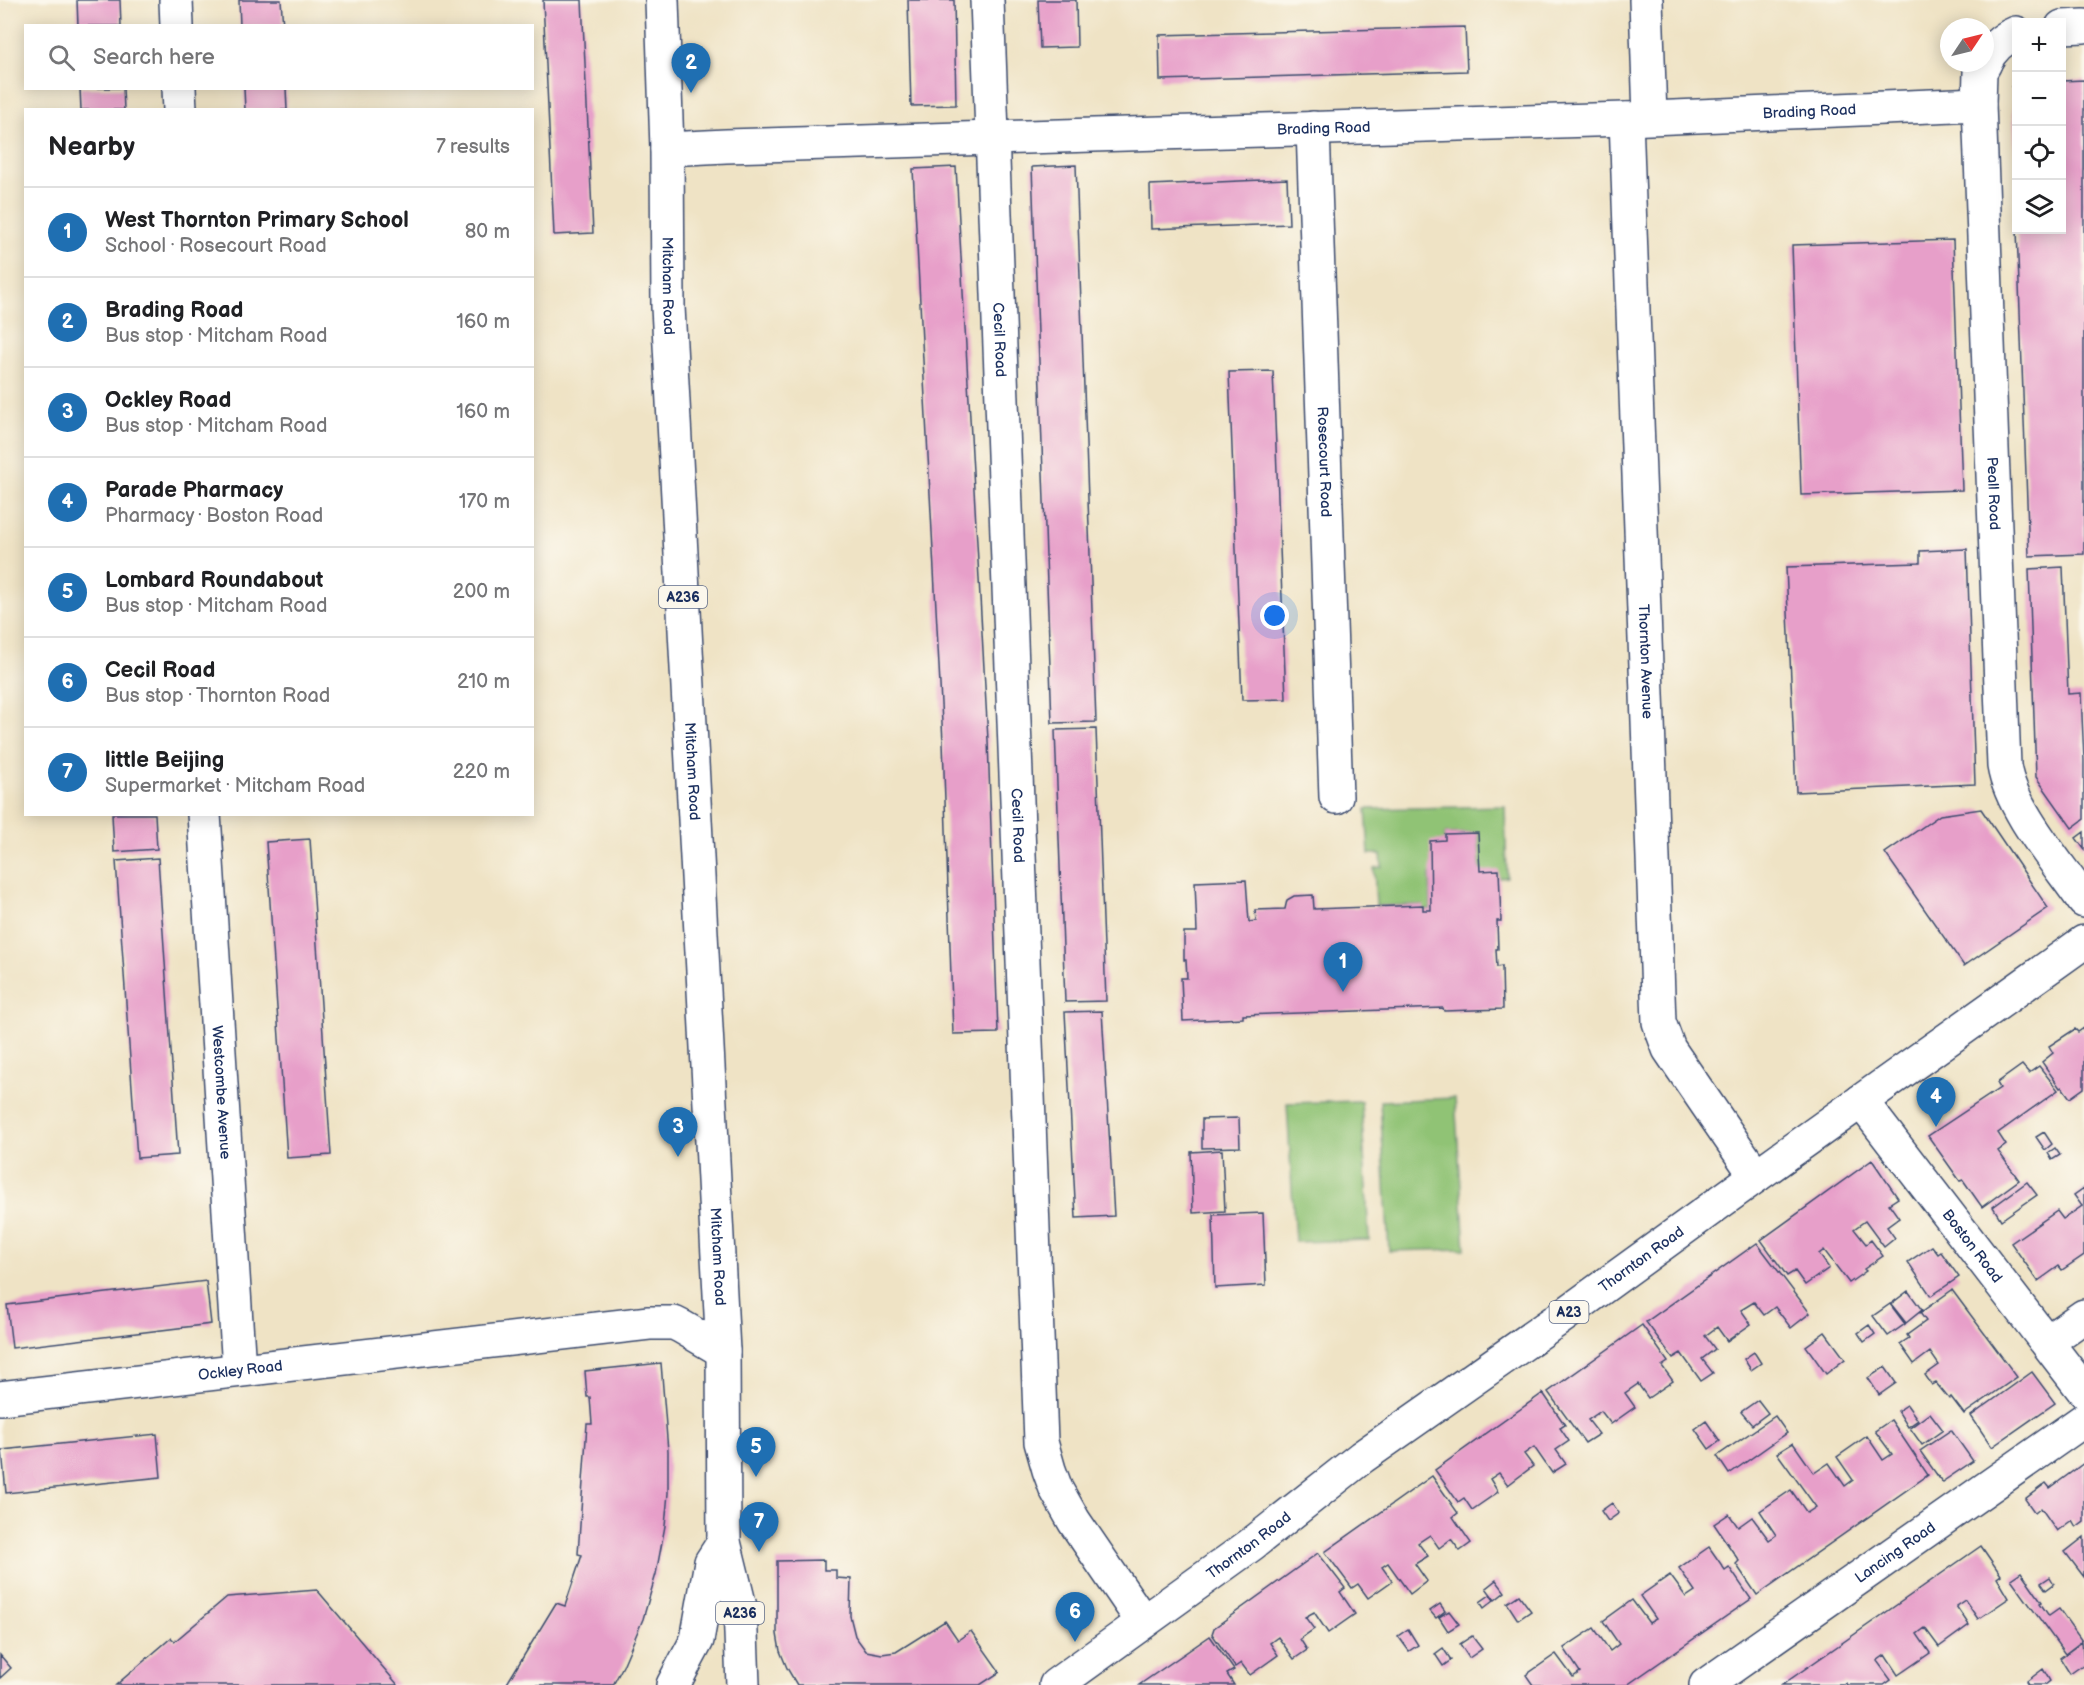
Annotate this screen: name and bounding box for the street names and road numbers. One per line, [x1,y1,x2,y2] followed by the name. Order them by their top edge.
[1762,100,1857,123] street label: Brading Road
[1277,118,1371,139] street label: Brading Road
[658,237,678,335] street label: Mitcham Road
[988,302,1010,378] street label: Cecil Road
[1313,406,1335,518] street label: Rosecourt Road
[1982,456,2004,530] street label: Peall Road
[659,586,707,608] road number: A236
[1634,604,1657,720] street label: Thornton Avenue
[680,722,704,821] street label: Mitcham Road
[1007,788,1028,863] street label: Cecil Road
[207,1025,235,1160] street label: Westcombe Avenue
[1938,1206,2006,1287] street label: Boston Road
[705,1207,730,1306] street label: Mitcham Road
[1595,1222,1688,1297] street label: Thornton Road
[1550,1301,1588,1323] road number: A23
[197,1356,284,1385] street label: Ockley Road
[1203,1508,1295,1584] street label: Thornton Road
[1851,1518,1939,1588] street label: Lancing Road
[716,1602,764,1624] road number: A236

